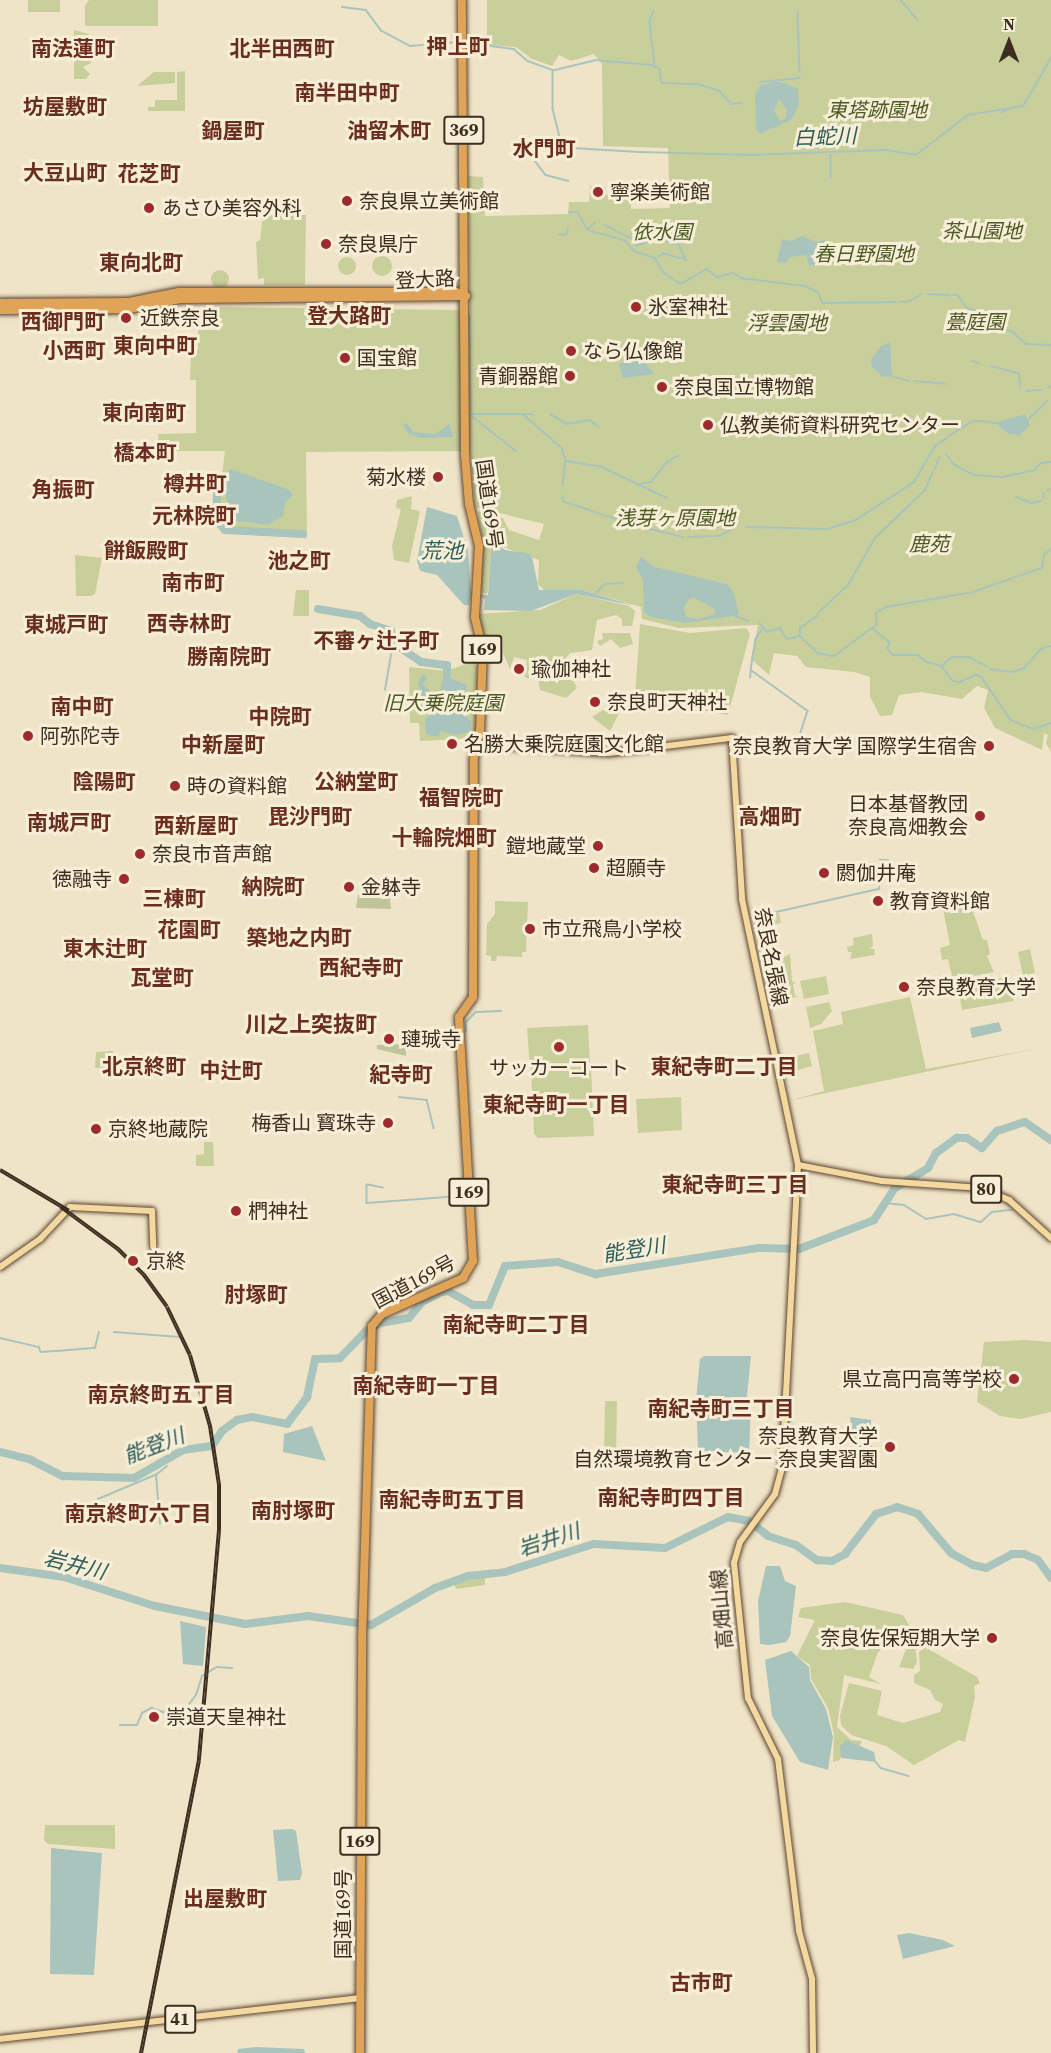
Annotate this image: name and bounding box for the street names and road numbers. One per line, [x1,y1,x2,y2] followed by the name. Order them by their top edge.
[443,115,485,145] road number: 369
[394,266,456,294] street label: 登大路
[471,458,507,550] street label: 国道169号
[461,634,503,664] road number: 169
[750,906,792,1008] street label: 奈良名張線
[970,1174,1002,1204] road number: 80
[448,1177,490,1207] road number: 169
[369,1250,459,1314] street label: 国道169号
[707,1568,737,1650] street label: 高畑山線
[339,1826,381,1856] road number: 169
[331,1869,355,1959] street label: 国道169号
[164,2004,196,2034] road number: 41

